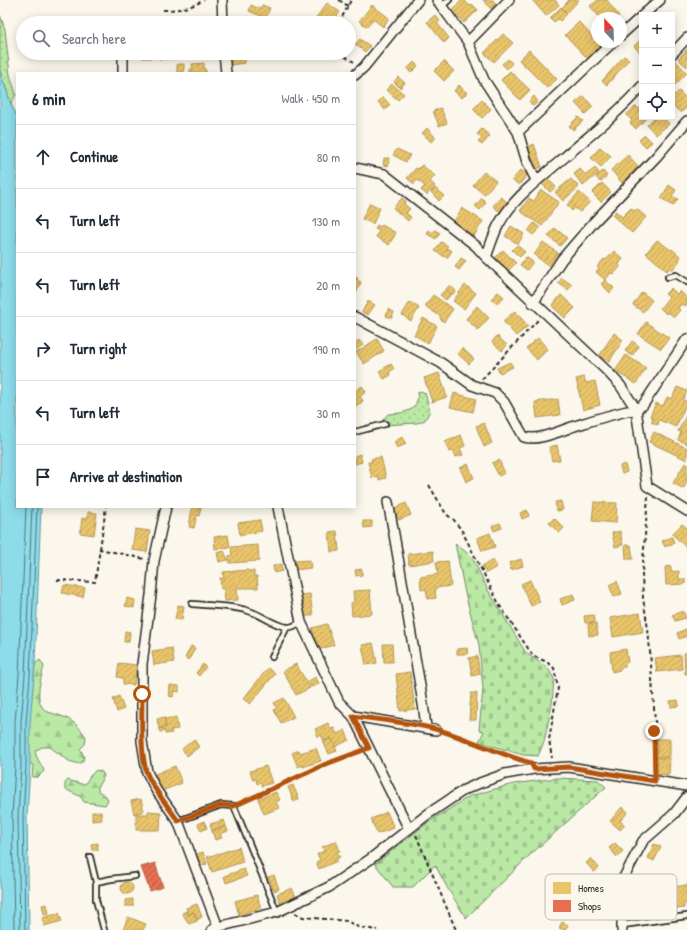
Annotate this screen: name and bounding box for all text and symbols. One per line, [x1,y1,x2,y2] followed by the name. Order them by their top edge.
[591,12,627,48] north arrow
[639,12,675,120] map controls
[639,12,675,48] button: +
[16,16,356,60] search box
[30,27,52,49] icon: search
[62,28,126,49] text: Search here
[639,48,675,84] button: −
[639,84,675,120] button: locate
[32,87,66,110] text: 6 min
[281,89,340,107] text: Walk · 450 m
[32,146,54,168] icon: ahead
[70,146,118,167] text: Continue
[317,148,340,166] text: 80 m
[32,210,54,232] icon: left
[70,210,120,231] text: Turn left
[312,212,340,230] text: 130 m
[32,274,54,296] icon: left
[70,274,120,295] text: Turn left
[316,276,340,294] text: 20 m
[32,338,54,360] icon: right
[70,338,126,359] text: Turn right
[313,340,340,358] text: 190 m
[32,402,54,424] icon: left
[70,402,120,423] text: Turn left
[317,404,340,422] text: 30 m
[32,466,54,488] icon: arrive
[70,466,182,487] text: Arrive at destination
[133,685,151,703] route start
[645,722,663,740] route end
[545,874,677,920] legend
[578,881,604,895] text: Homes
[578,899,601,913] text: Shops

